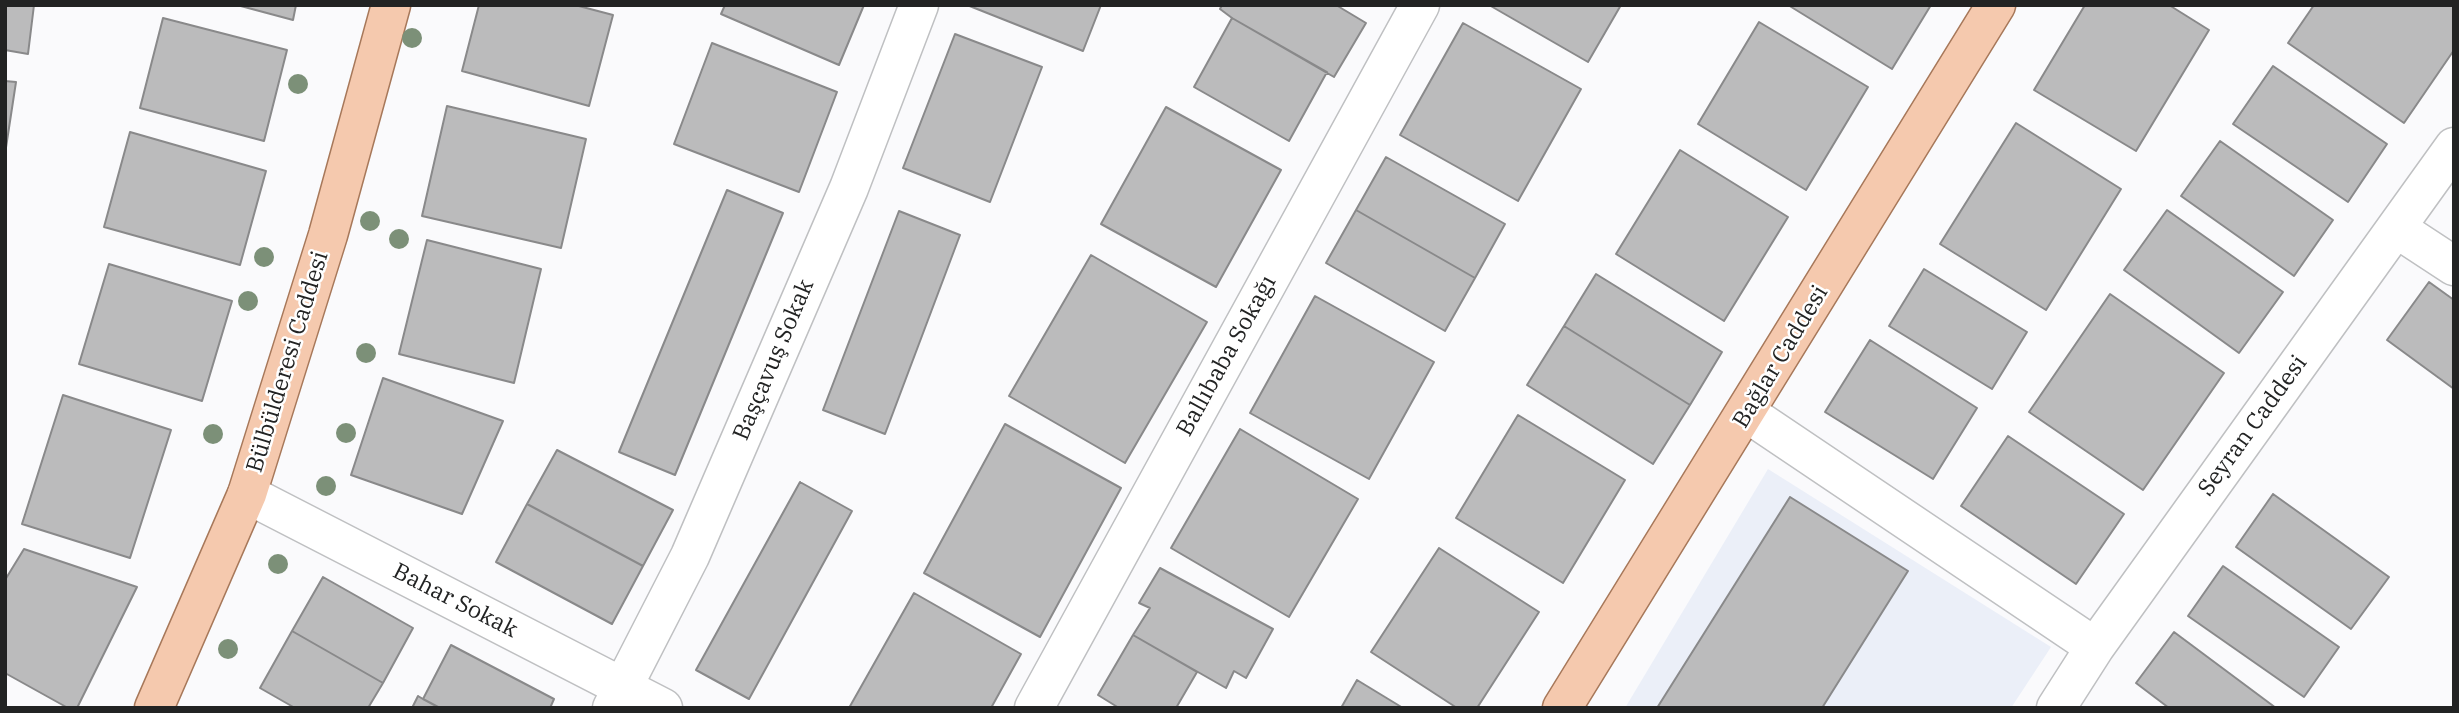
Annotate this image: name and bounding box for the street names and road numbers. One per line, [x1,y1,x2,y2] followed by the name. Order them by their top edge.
[241,248,335,476] street label: Bülbülderesi Caddesi
[1171,271,1283,441] street label: Ballıbaba Sokağı
[728,275,820,445] street label: Başçavuş Sokak
[1728,281,1834,433] street label: Bağlar Caddesi
[2193,350,2313,502] street label: Seyran Caddesi
[388,558,522,644] street label: Bahar Sokak

